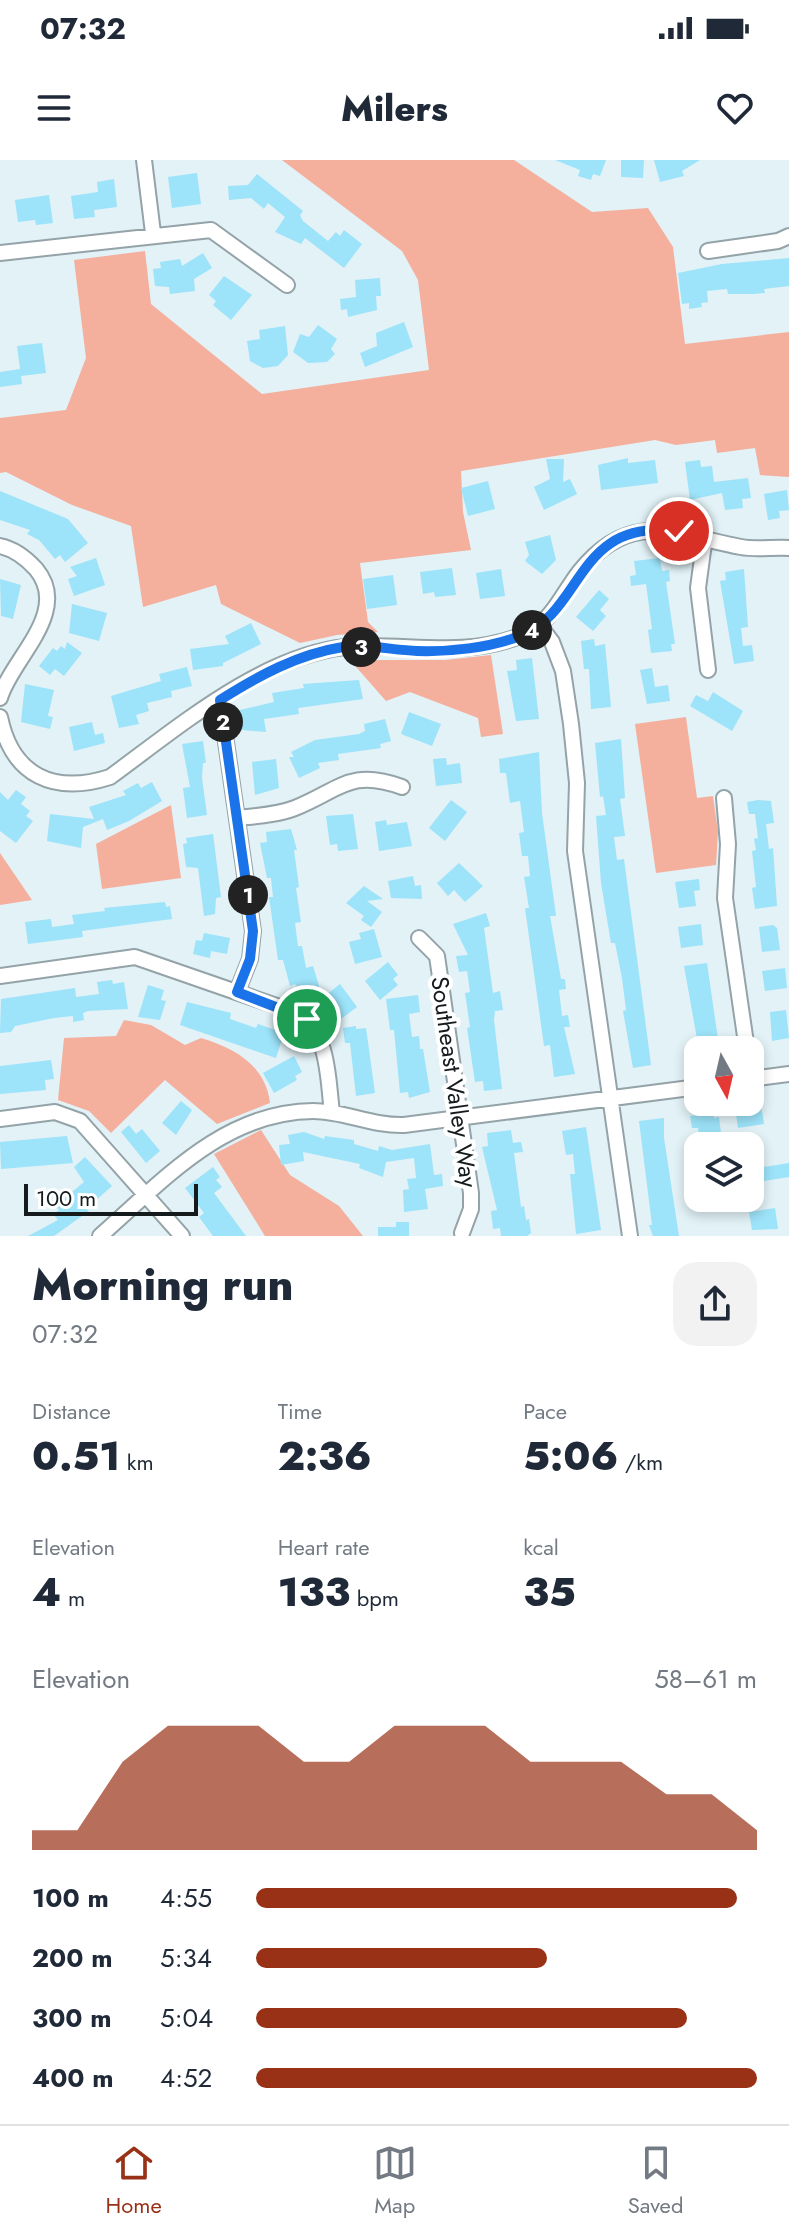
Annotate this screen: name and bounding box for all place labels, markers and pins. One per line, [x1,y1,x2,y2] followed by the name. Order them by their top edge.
[645,497,713,565] pin
[512,610,552,650] pin: 4
[341,627,381,667] pin: 3
[203,702,243,742] pin: 2
[228,875,268,915] pin: 1
[273,985,341,1053] pin

